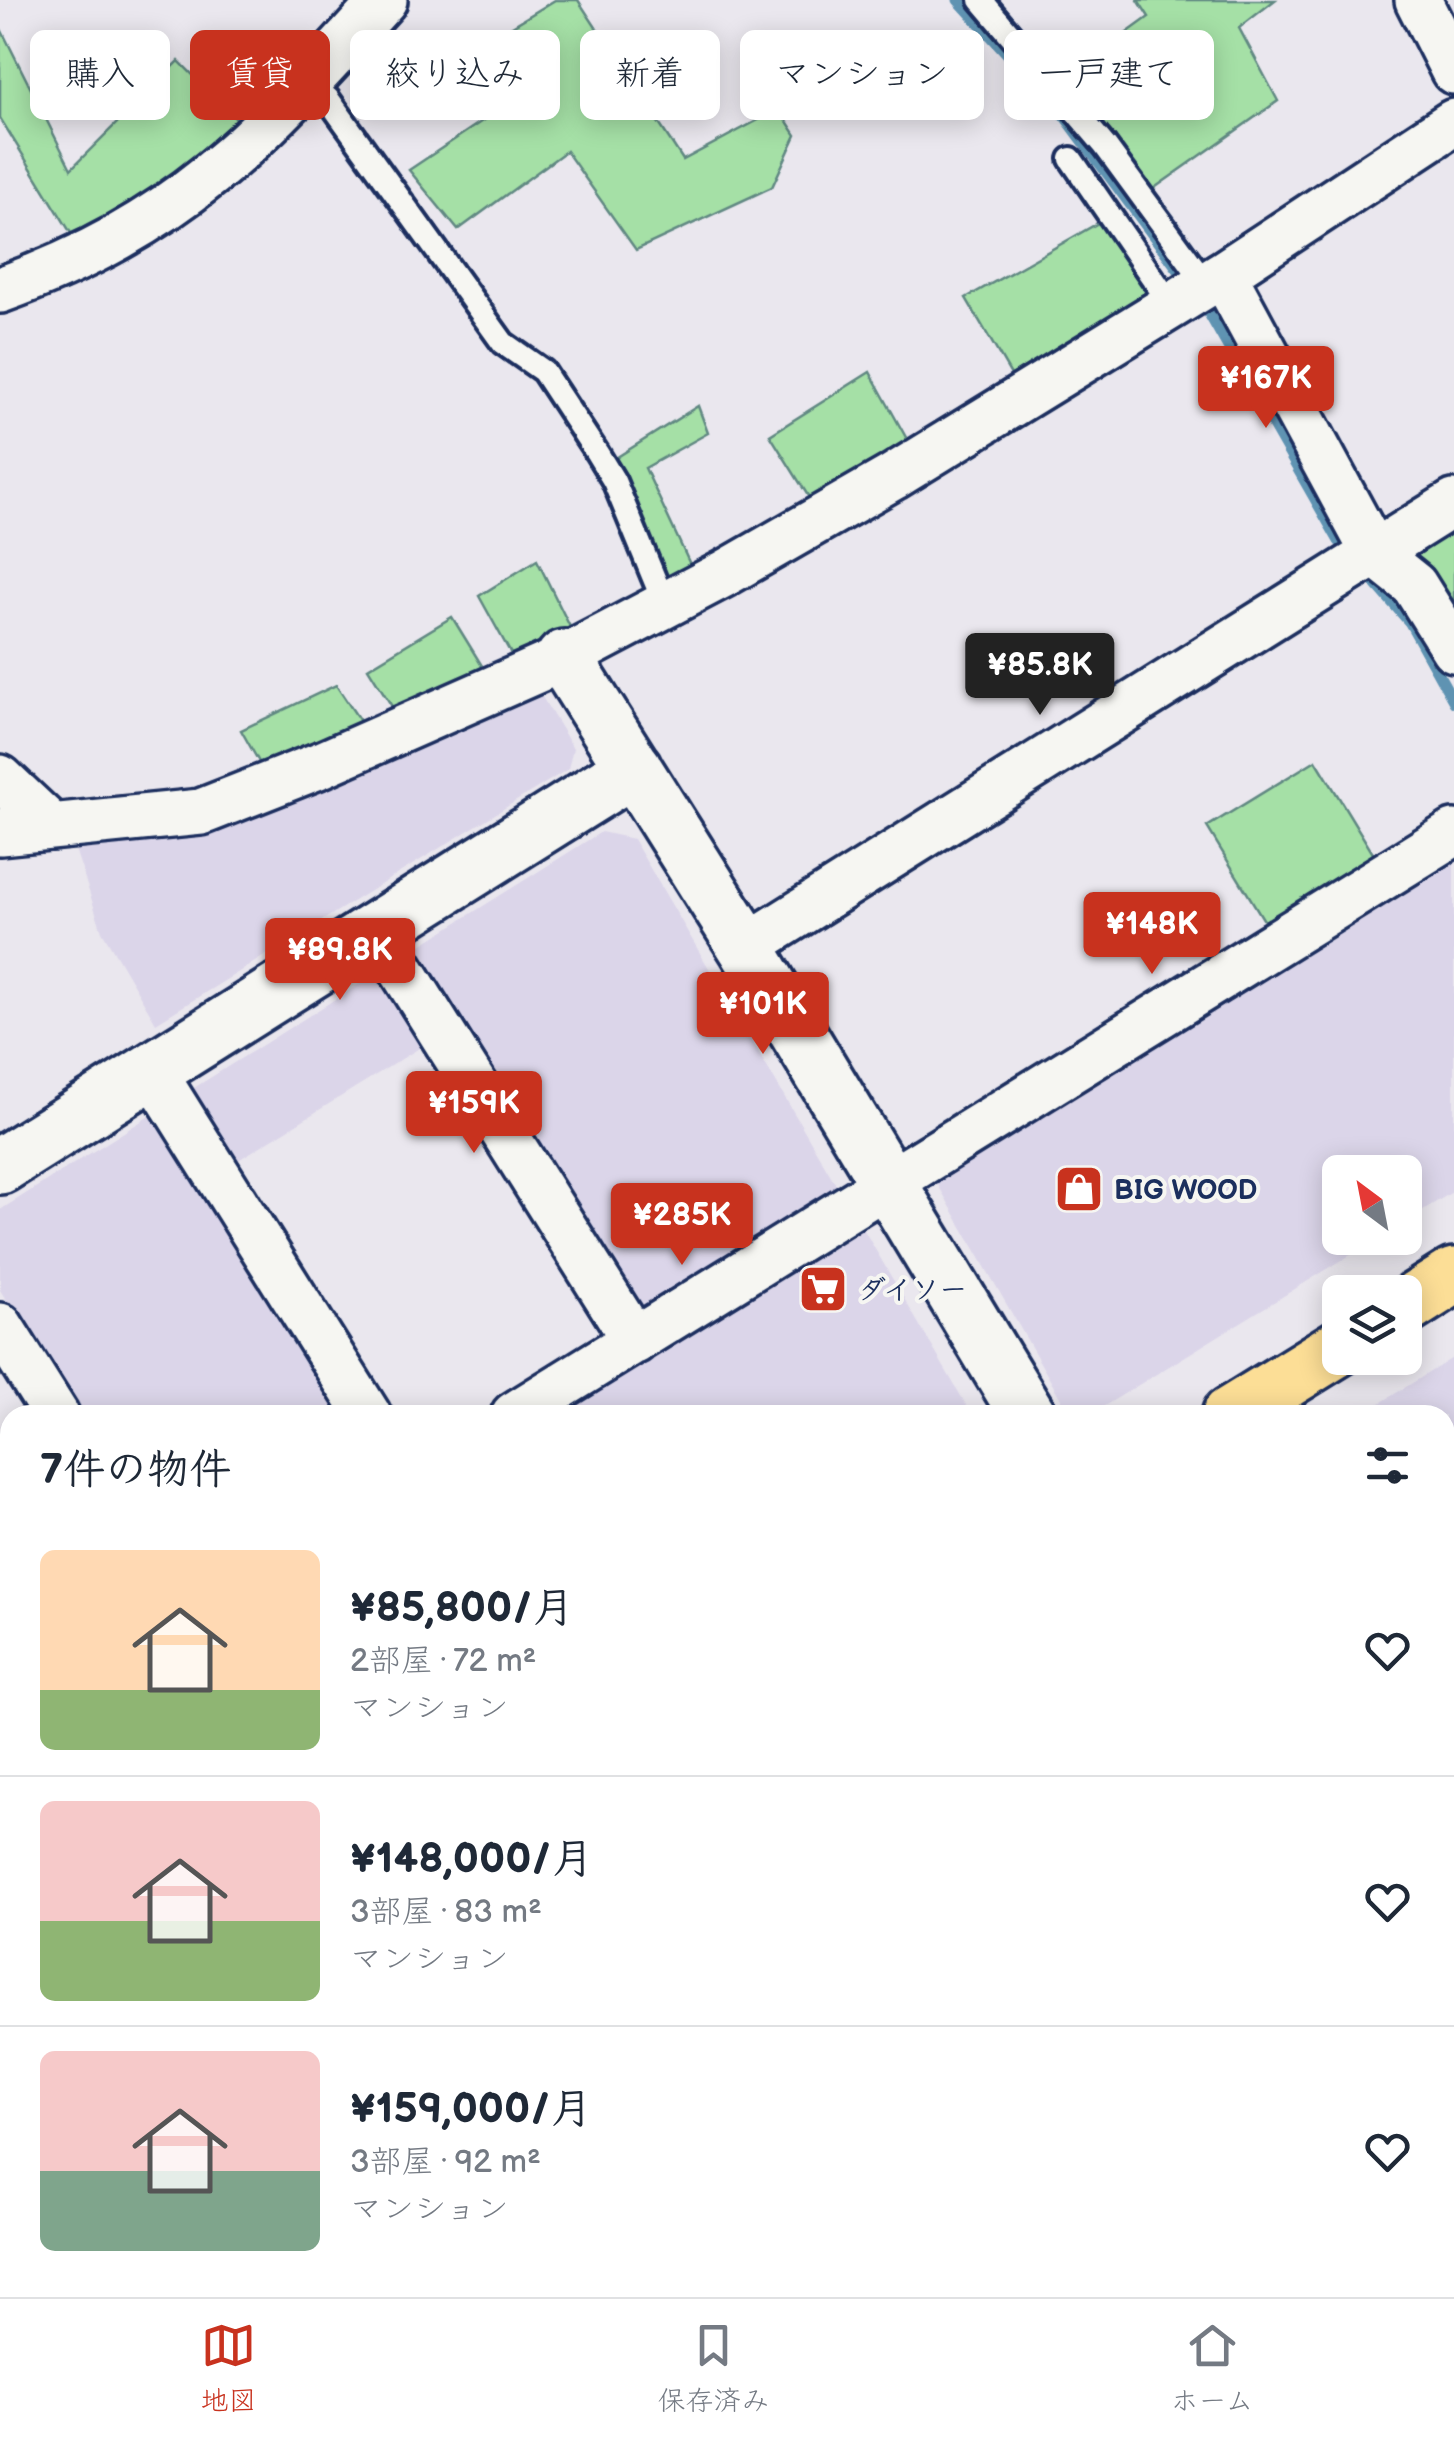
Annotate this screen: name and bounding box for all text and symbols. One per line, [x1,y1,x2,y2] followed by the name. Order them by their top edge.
[30,30,170,120] chip: 購入
[190,30,330,120] chip: 賃貸
[350,30,560,120] chip: 絞り込み
[580,30,720,120] chip: 新着
[740,30,984,120] chip: マンション
[1004,30,1214,120] chip: 一戸建て
[1196,346,1336,431] pin: ¥167K
[1220,359,1312,398] text: ¥167K
[959,633,1121,718] pin: ¥85.8K
[987,646,1093,685] text: ¥85.8K
[1082,892,1222,977] pin: ¥148K
[1106,905,1199,944] text: ¥148K
[259,918,421,1003] pin: ¥89.8K
[287,931,393,970] text: ¥89.8K
[693,972,833,1057] pin: ¥101K
[719,985,807,1024] text: ¥101K
[404,1071,544,1156] pin: ¥159K
[428,1084,520,1123] text: ¥159K
[1322,1155,1422,1255] north arrow
[1322,1155,1422,1375] map controls
[1053,1163,1105,1215] shop icon: BIG WOOD
[1114,1174,1257,1207] place label: BIG WOOD
[612,1183,752,1268] pin: ¥285K
[633,1196,731,1235] text: ¥285K
[797,1263,849,1315] supermarket icon: ダイソー
[858,1274,967,1307] place label: ダイソー
[1322,1275,1422,1375] button: layers
[1360,1438,1415,1493] icon: filters
[40,1445,231,1496] text: 7件の物件
[350,1583,574,1634] text: ¥85,800/月
[120,1590,240,1710] icon: home
[1360,1623,1415,1678] icon: heart
[350,1642,536,1681] text: 2部屋 · 72 m²
[350,1689,509,1728] text: マンション
[350,1834,593,1885] text: ¥148,000/月
[120,1841,240,1961] icon: home
[1360,1874,1415,1929] icon: heart
[350,1893,542,1932] text: 3部屋 · 83 m²
[350,1940,509,1979] text: マンション
[350,2084,592,2135] text: ¥159,000/月
[120,2091,240,2211] icon: home
[1360,2124,1415,2179] icon: heart
[350,2143,541,2182] text: 3部屋 · 92 m²
[350,2190,509,2229] text: マンション
[201,2318,257,2418] tab: 地図
[658,2318,770,2418] tab: 保存済み
[1171,2318,1253,2418] tab: ホーム

